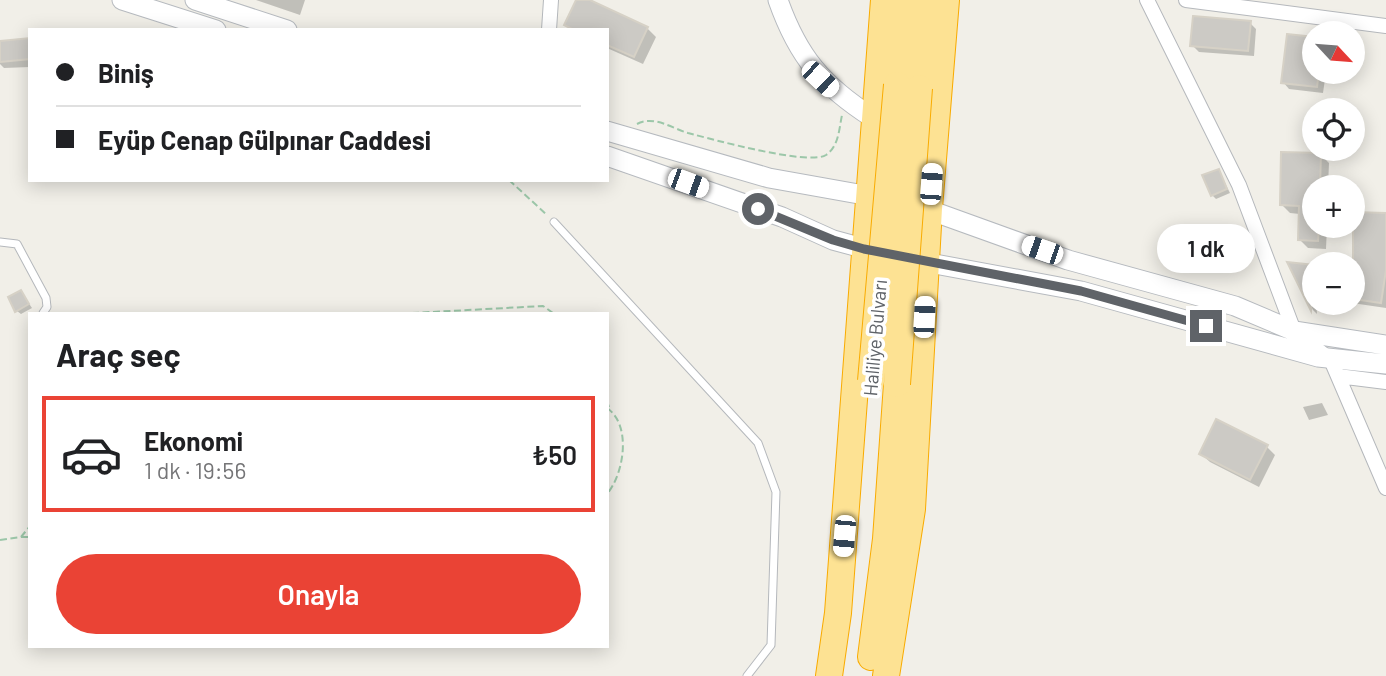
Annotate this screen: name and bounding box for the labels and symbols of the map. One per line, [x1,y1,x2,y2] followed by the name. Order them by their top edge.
[1302,21,1365,84] north arrow
[798,57,843,101] car
[920,162,943,206] car
[665,166,712,200] car
[742,193,774,225] route start
[1157,224,1255,274] callout: 1 dk
[1019,233,1066,267] car
[858,279,891,397] street label: Haliliye Bulvarı
[913,295,936,339] car
[1190,310,1222,342] route end
[832,514,857,558] car

